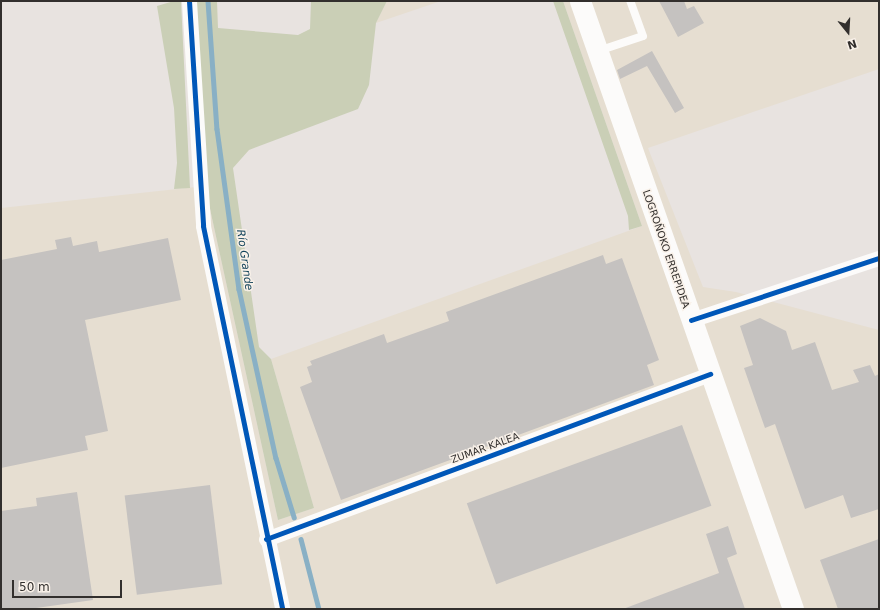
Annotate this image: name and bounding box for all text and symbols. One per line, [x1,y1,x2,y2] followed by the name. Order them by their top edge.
[828,12,868,52] north arrow
[845,36,858,51] text: N
[640,188,692,310] street label: LOGROÑOKO ERREPIDEA
[233,229,255,291] water label: Río Grande
[449,430,521,466] street label: ZUMAR KALEA
[14,572,124,598] scale bar
[19,580,50,594] text: 50 m

